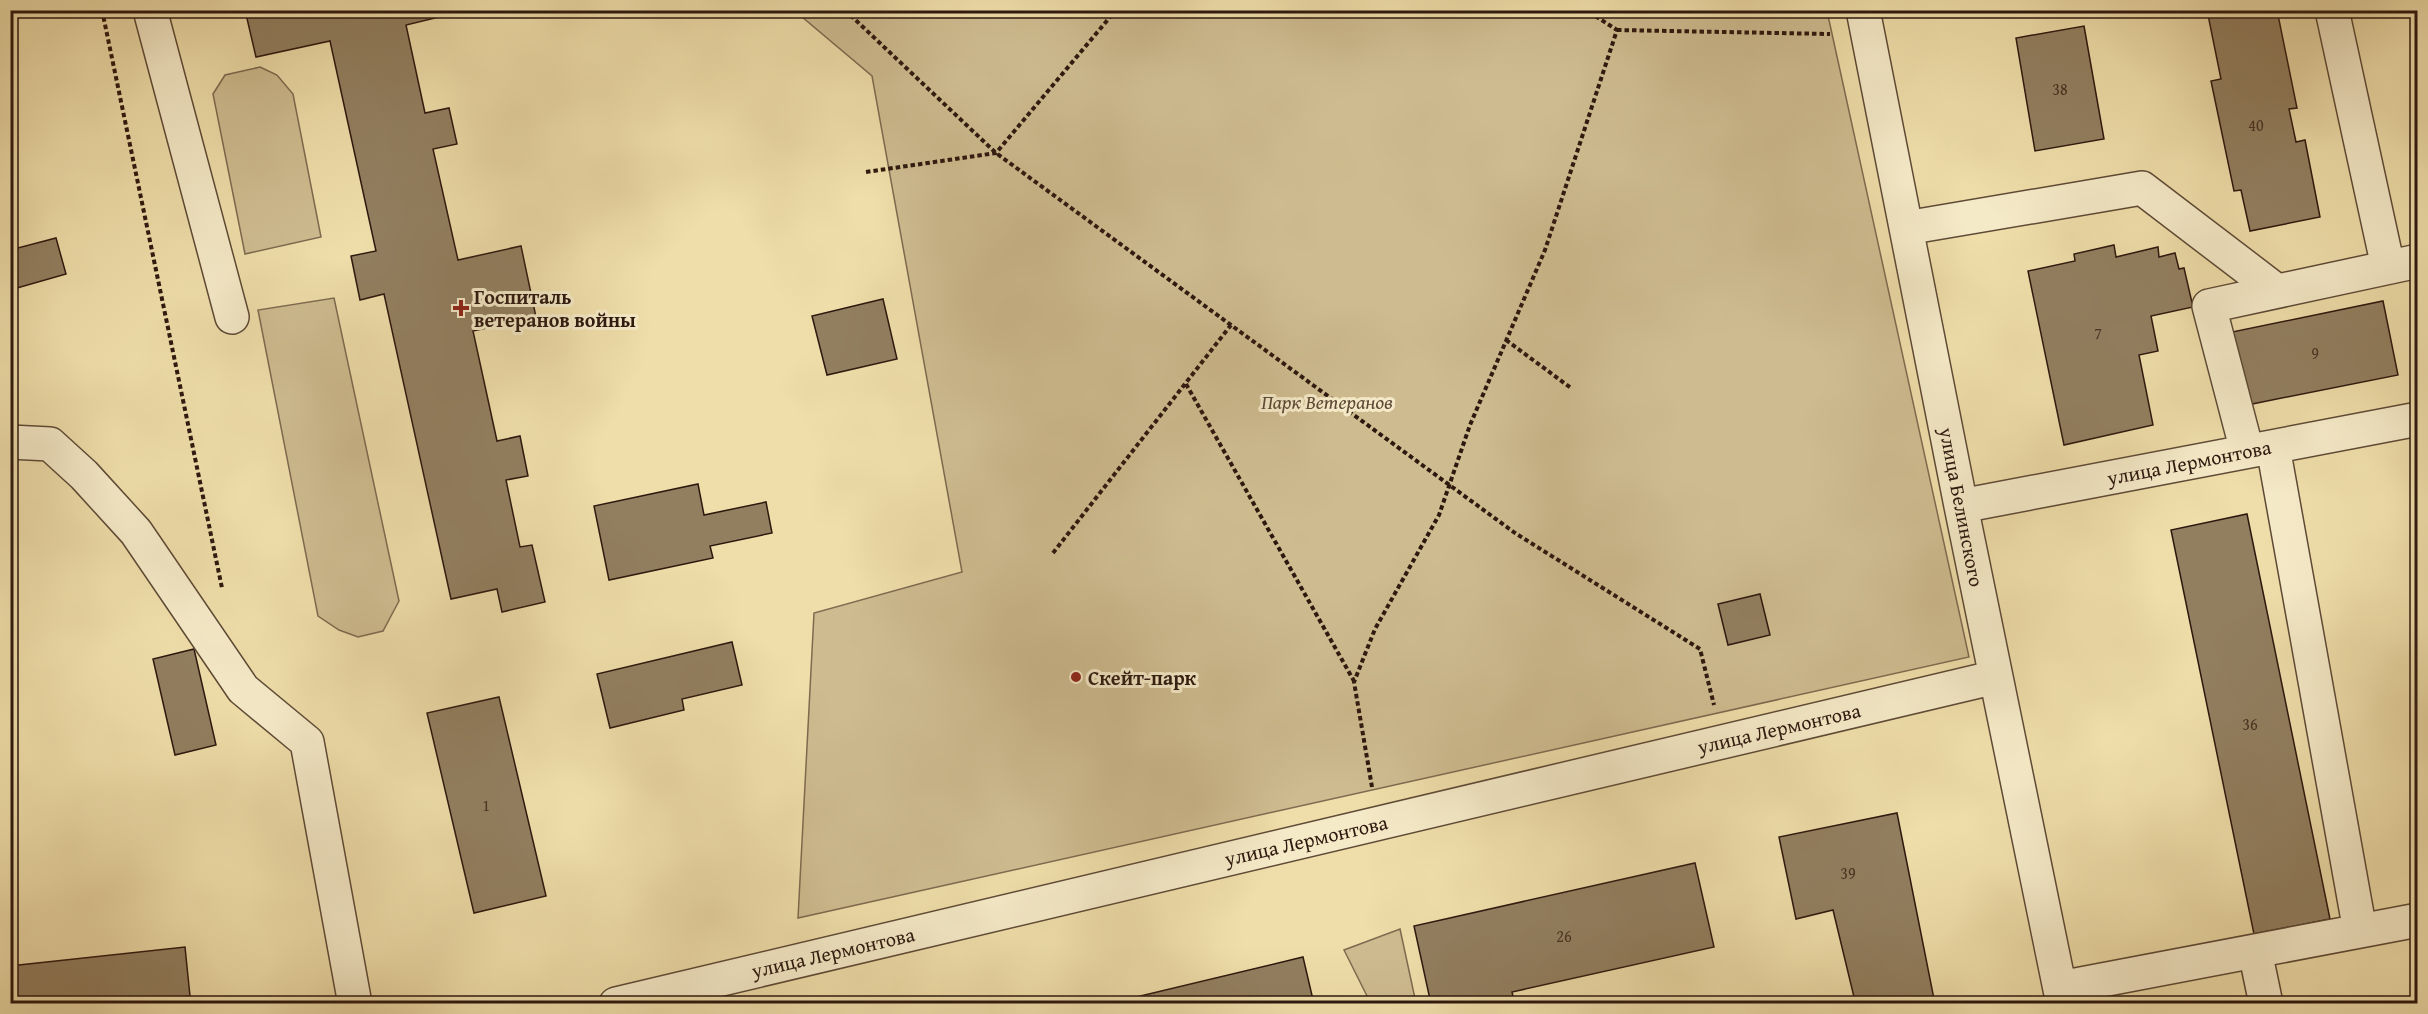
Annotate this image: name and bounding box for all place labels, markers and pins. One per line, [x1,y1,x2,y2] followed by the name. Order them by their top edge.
[474,282,636,334] place label: Госпиталь ветеранов войны
[452,299,470,317] marker: Госпиталь ветеранов войны
[1088,663,1197,692] place label: Скейт-парк
[1069,670,1083,684] marker: Скейт-парк

